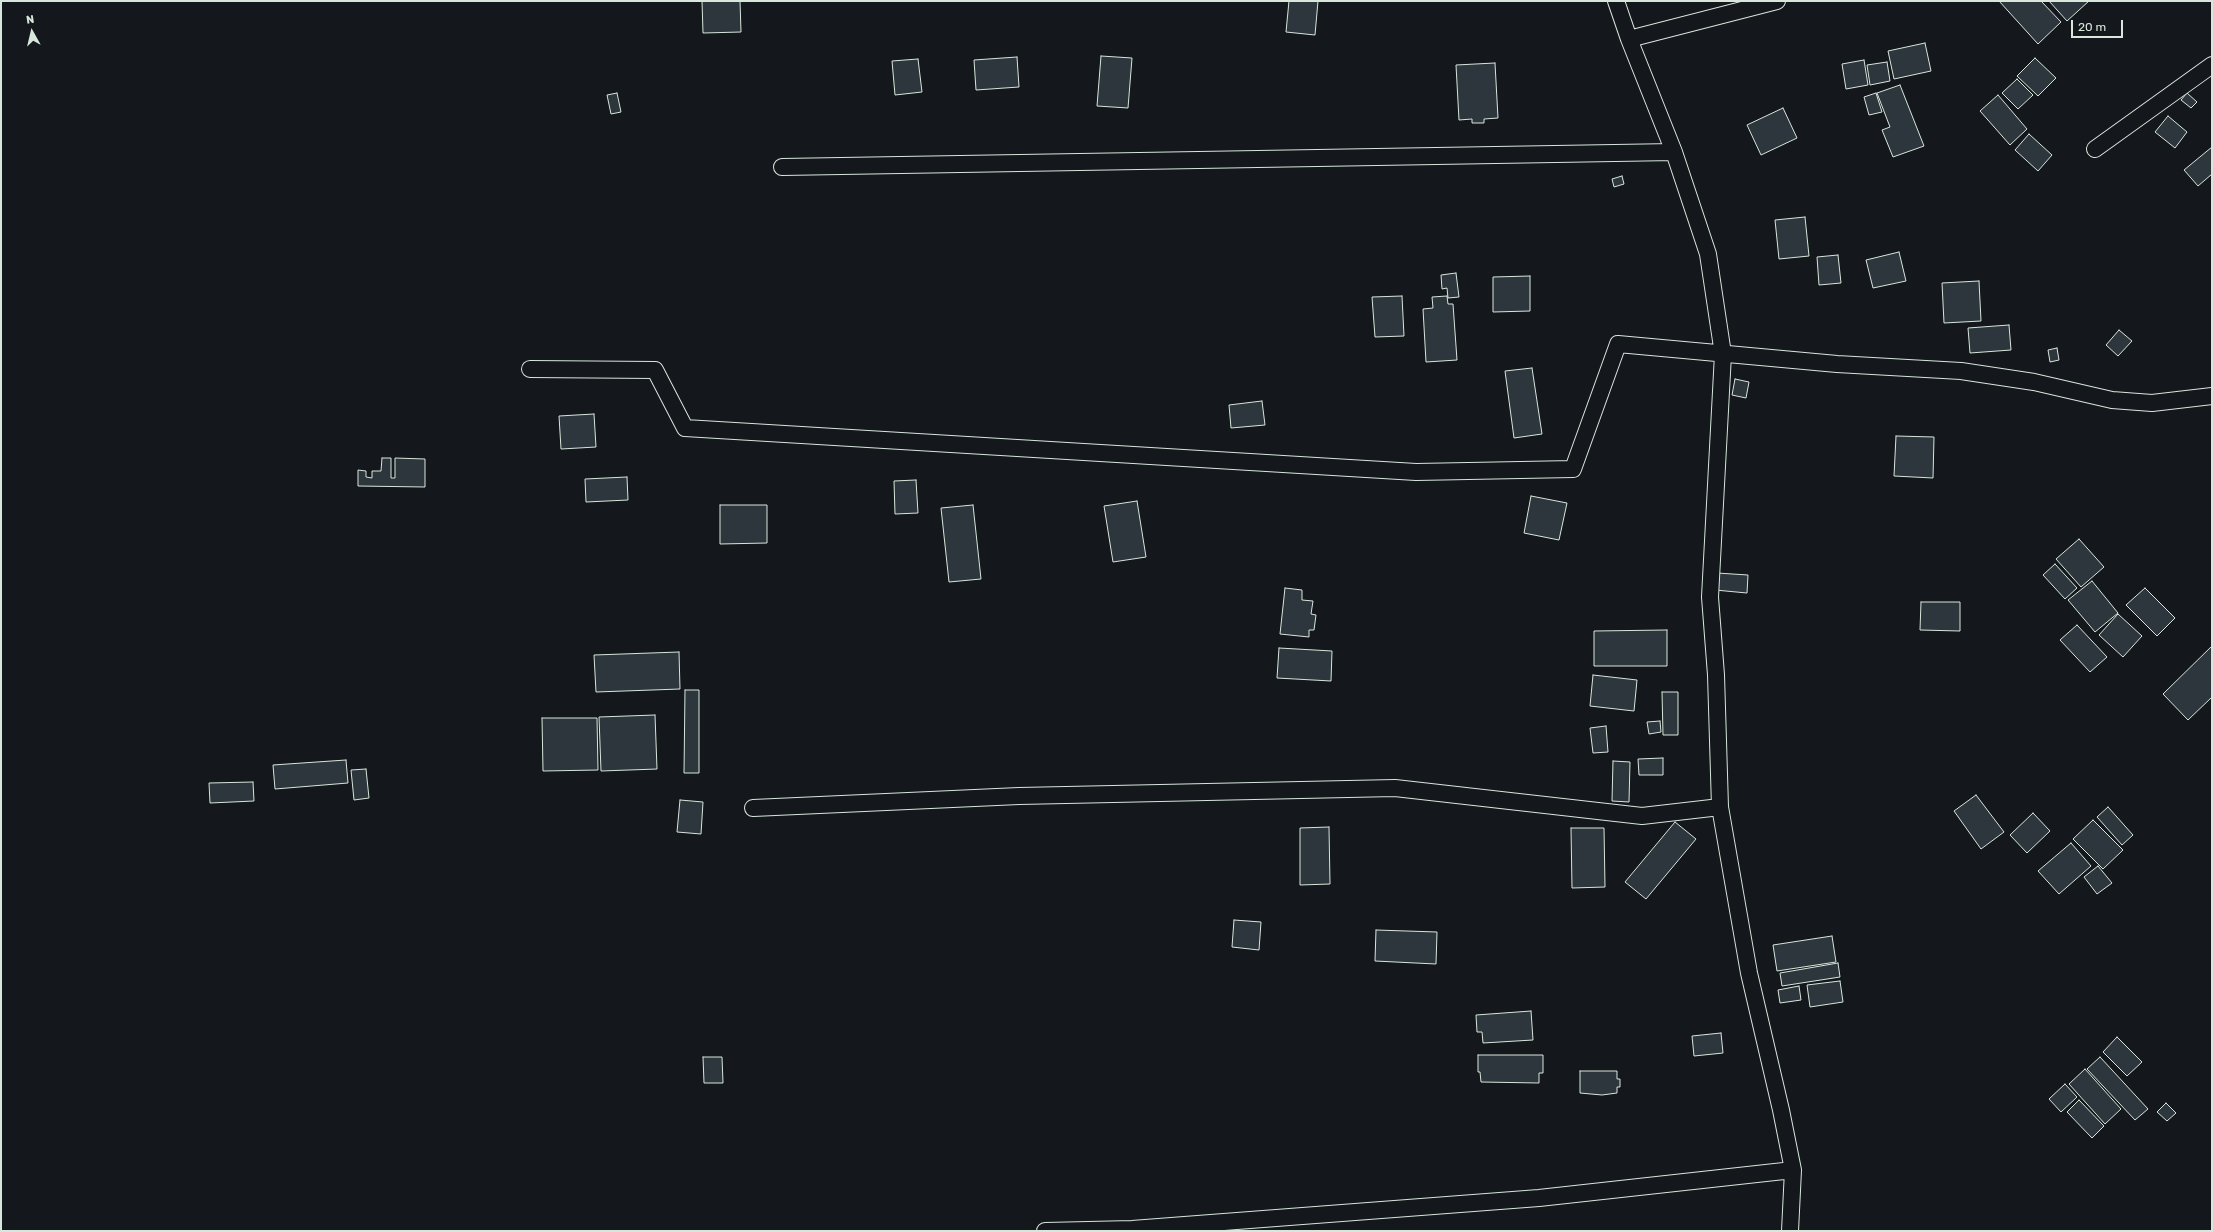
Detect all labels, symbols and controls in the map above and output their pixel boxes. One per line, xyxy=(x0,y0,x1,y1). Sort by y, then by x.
north arrow xyxy=(12,12,52,52)
scale bar xyxy=(2073,12,2125,38)
text: N xyxy=(25,13,35,27)
text: 20 m xyxy=(2078,20,2106,34)

